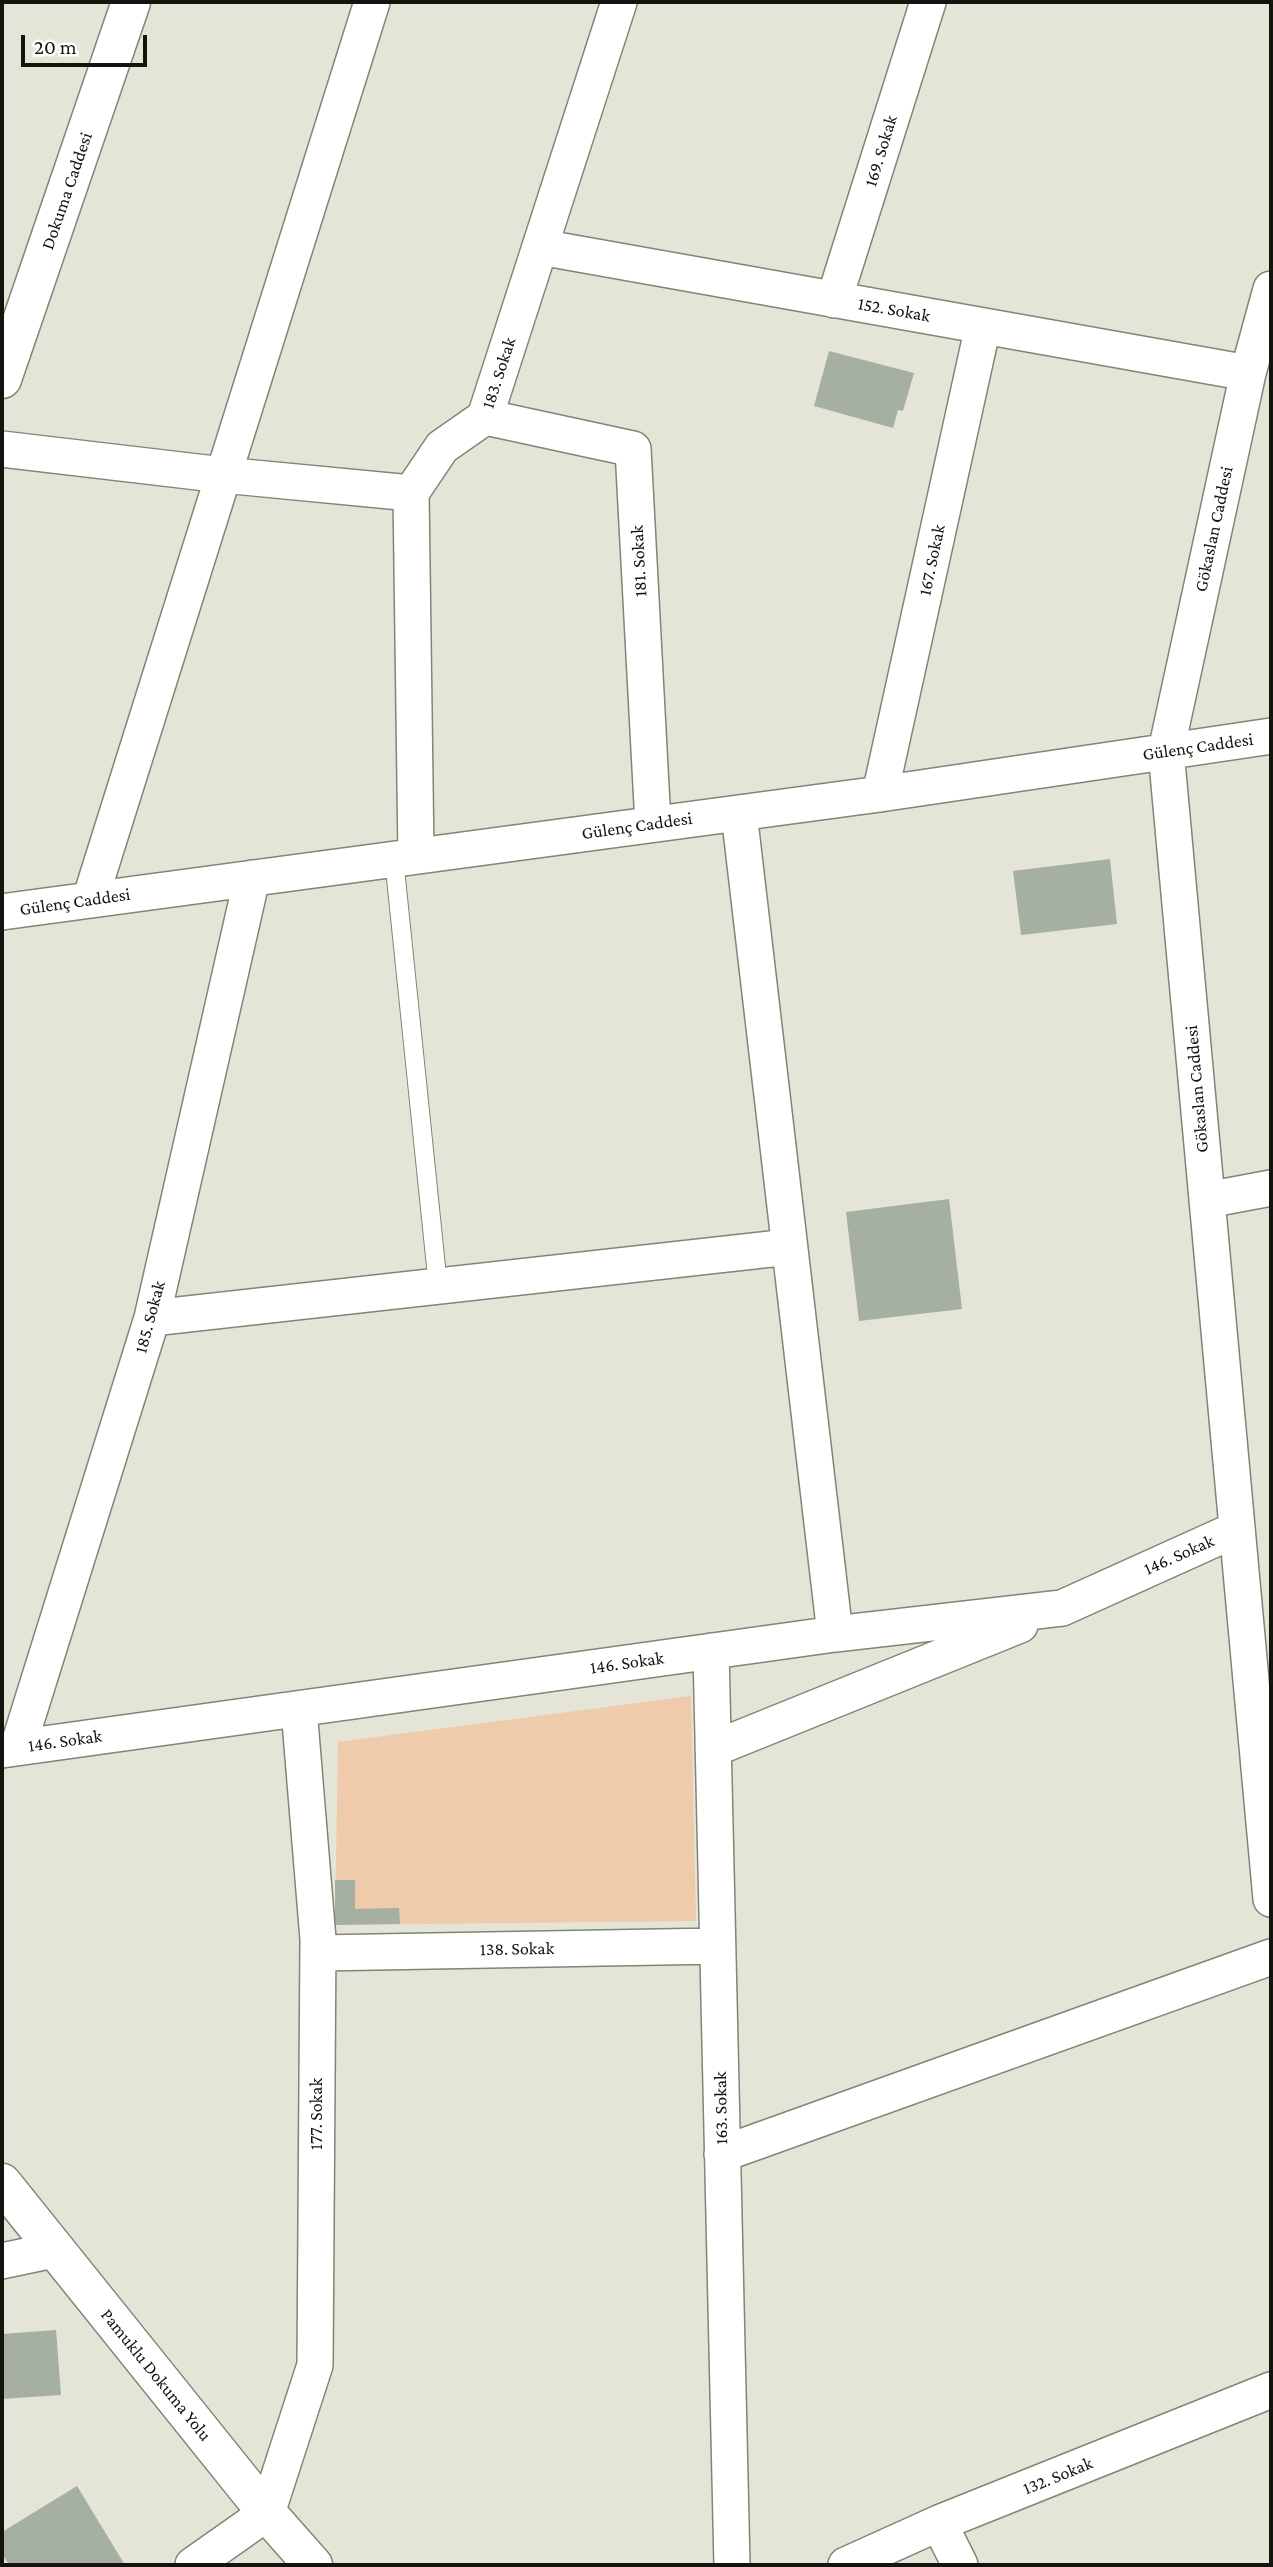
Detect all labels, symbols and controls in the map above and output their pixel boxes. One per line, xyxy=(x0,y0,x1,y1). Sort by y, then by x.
scale bar xyxy=(24,21,150,65)
text: 20 m xyxy=(34,35,77,59)
street label: 169. Sokak xyxy=(860,113,902,189)
street label: Dokuma Caddesi xyxy=(37,130,97,252)
street label: 152. Sokak xyxy=(856,293,932,327)
street label: 183. Sokak xyxy=(477,335,521,411)
street label: Gökaslan Caddesi xyxy=(1190,464,1238,594)
street label: 167. Sokak xyxy=(914,522,950,598)
street label: 181. Sokak xyxy=(626,525,652,597)
street label: Gülenç Caddesi xyxy=(1141,729,1255,765)
street label: Gülenç Caddesi xyxy=(580,808,694,844)
street label: Gülenç Caddesi xyxy=(18,884,132,920)
street label: Gökaslan Caddesi xyxy=(1181,1024,1213,1154)
street label: 185. Sokak xyxy=(130,1278,170,1356)
street label: 146. Sokak xyxy=(1141,1530,1217,1580)
street label: 146. Sokak xyxy=(589,1647,665,1679)
street label: 146. Sokak xyxy=(27,1725,103,1757)
street label: 138. Sokak xyxy=(480,1938,554,1960)
street label: 163. Sokak xyxy=(710,2071,732,2145)
street label: 177. Sokak xyxy=(305,2078,327,2150)
street label: Pamuklu Dokuma Yolu xyxy=(96,2304,216,2446)
street label: 132. Sokak xyxy=(1020,2452,1096,2500)

